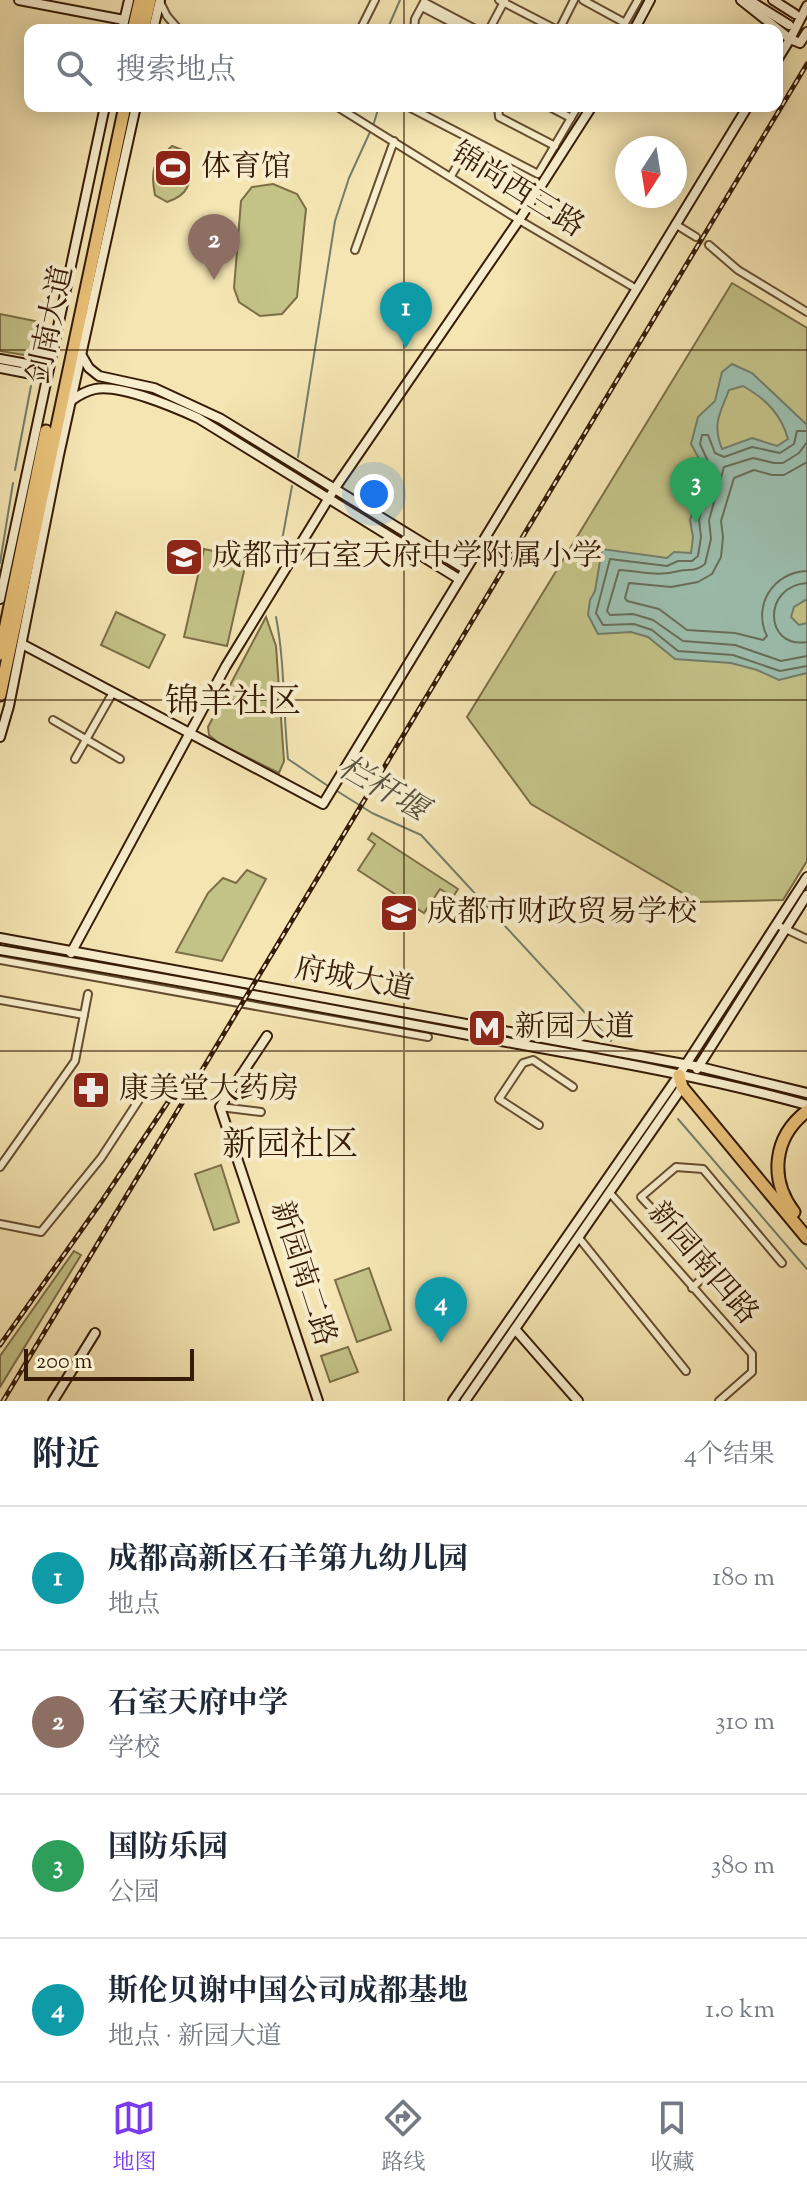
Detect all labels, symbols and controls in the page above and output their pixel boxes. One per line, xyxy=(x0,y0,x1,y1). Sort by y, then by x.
search box xyxy=(24,24,783,112)
icon: search xyxy=(52,46,96,90)
text: 搜索地点 xyxy=(116,50,236,93)
street label: 锦尚西三路 xyxy=(442,133,592,249)
north arrow xyxy=(615,136,687,208)
sports icon: 体育馆 xyxy=(152,147,194,189)
place label: 体育馆 xyxy=(201,147,291,190)
pin: 2 xyxy=(188,214,240,280)
street label: 剑南大道 xyxy=(18,262,86,388)
pin: 1 xyxy=(380,282,432,348)
pin: 3 xyxy=(670,457,722,523)
your location xyxy=(354,474,394,514)
school or university icon: 成都市石室天府中学附属小学 xyxy=(163,536,205,578)
place label: 成都市石室天府中学附属小学 xyxy=(212,536,602,579)
district label: 锦羊社区 xyxy=(165,679,301,728)
water label: 栏杆堰 xyxy=(329,746,439,836)
school or university icon: 成都市财政贸易学校 xyxy=(378,892,420,934)
place label: 成都市财政贸易学校 xyxy=(427,892,697,935)
street label: 府城大道 xyxy=(291,947,417,1013)
metro station icon: 新园大道 xyxy=(466,1007,508,1049)
place label: 新园大道 xyxy=(515,1007,635,1050)
pharmacy icon: 康美堂大药房 xyxy=(70,1069,112,1111)
place label: 康美堂大药房 xyxy=(119,1069,299,1112)
district label: 新园社区 xyxy=(222,1122,358,1171)
street label: 新园南四路 xyxy=(637,1193,767,1335)
street label: 新园南二路 xyxy=(258,1196,346,1352)
pin: 4 xyxy=(415,1277,467,1343)
scale bar xyxy=(24,1345,194,1381)
text: 200 m xyxy=(36,1347,92,1379)
text: 附近 xyxy=(32,1432,100,1481)
text: 4个结果 xyxy=(684,1437,775,1474)
text: 成都高新区石羊第九幼儿园 xyxy=(108,1539,468,1582)
text: 1 xyxy=(54,1560,62,1597)
text: 180 m xyxy=(712,1560,775,1597)
text: 地点 xyxy=(108,1587,160,1624)
text: 石室天府中学 xyxy=(108,1683,288,1726)
text: 2 xyxy=(52,1704,64,1741)
text: 310 m xyxy=(715,1704,775,1741)
text: 学校 xyxy=(108,1731,160,1768)
text: 国防乐园 xyxy=(108,1827,228,1870)
text: 3 xyxy=(53,1848,63,1885)
text: 380 m xyxy=(711,1848,775,1885)
text: 公园 xyxy=(108,1875,160,1912)
text: 斯伦贝谢中国公司成都基地 xyxy=(108,1971,468,2014)
text: 4 xyxy=(51,1992,65,2029)
text: 1.0 km xyxy=(705,1992,775,2029)
text: 地点 · 新园大道 xyxy=(108,2019,282,2056)
tab: 地图 xyxy=(112,2096,157,2180)
tab: 路线 xyxy=(381,2096,426,2180)
tab: 收藏 xyxy=(650,2096,695,2180)

